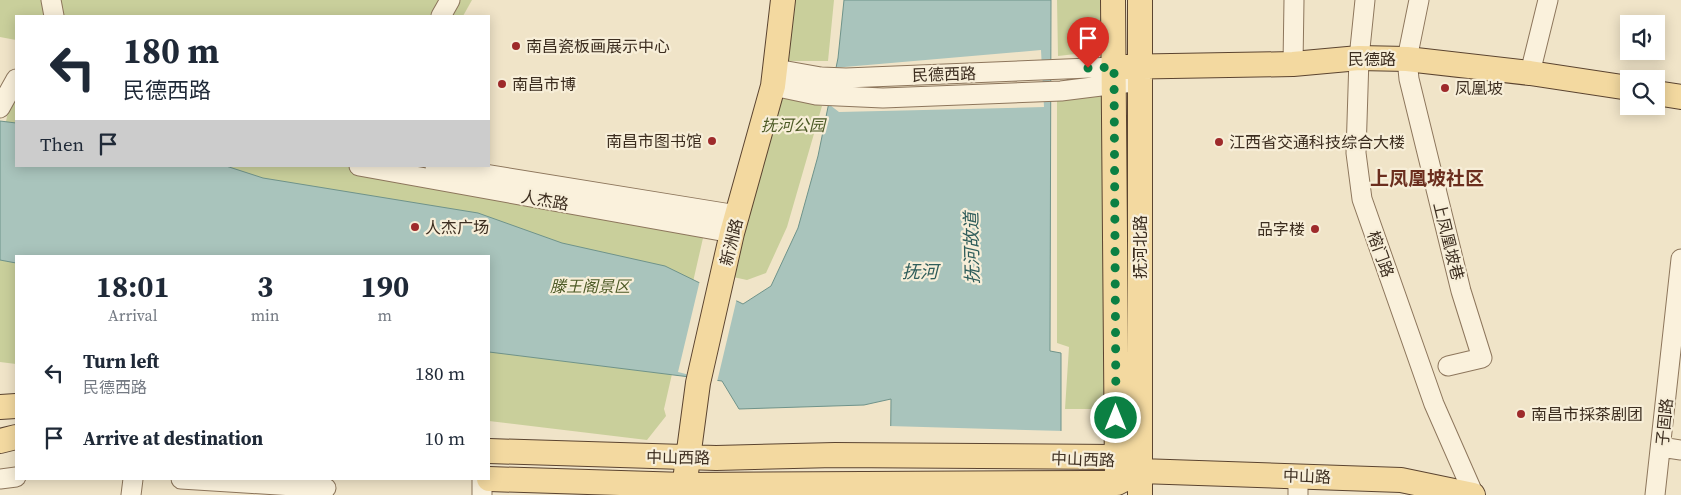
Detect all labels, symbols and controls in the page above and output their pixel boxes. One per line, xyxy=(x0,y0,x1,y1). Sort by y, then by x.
map controls xyxy=(1620,15,1665,115)
button: sound xyxy=(1620,15,1665,60)
pin xyxy=(1067,17,1109,68)
icon: arrive xyxy=(1074,24,1102,52)
text: 180 m xyxy=(123,27,219,75)
icon: left xyxy=(40,35,105,100)
place label: 南昌瓷板画展示中心 xyxy=(526,35,670,57)
marker: 南昌瓷板画展示中心 xyxy=(510,40,522,52)
street label: 民德路 xyxy=(1348,48,1396,70)
street label: 民德西路 xyxy=(912,62,976,86)
button: search xyxy=(1620,70,1665,115)
place label: 南昌市博 xyxy=(512,73,576,95)
text: 民德西路 xyxy=(123,75,211,105)
place label: 凤凰坡 xyxy=(1455,77,1503,99)
marker: 南昌市博 xyxy=(496,78,508,90)
marker: 凤凰坡 xyxy=(1439,82,1451,94)
park label: 抚河公园 xyxy=(761,114,827,136)
icon: arrive xyxy=(94,130,122,158)
place label: 南昌市图书馆 xyxy=(606,130,702,152)
text: Then xyxy=(40,131,84,157)
place label: 江西省交通科技综合大楼 xyxy=(1229,131,1405,153)
marker: 南昌市图书馆 xyxy=(706,135,718,147)
marker: 江西省交通科技综合大楼 xyxy=(1213,136,1225,148)
district label: 上凤凰坡社区 xyxy=(1370,165,1484,191)
street label: 人杰路 xyxy=(519,185,571,215)
street label: 上凤凰坡巷 xyxy=(1429,200,1469,282)
water label: 抚河故道 xyxy=(958,209,985,284)
street label: 抚河北路 xyxy=(1129,215,1151,279)
place label: 人杰广场 xyxy=(425,216,489,238)
street label: 新洲路 xyxy=(715,216,747,268)
place label: 品字楼 xyxy=(1257,218,1305,240)
marker: 人杰广场 xyxy=(409,221,421,233)
marker: 品字楼 xyxy=(1309,223,1321,235)
street label: 榕门路 xyxy=(1362,228,1400,280)
water label: 抚河 xyxy=(902,259,941,284)
text: 18:01 xyxy=(96,266,170,307)
text: 3 xyxy=(257,266,273,307)
text: 190 xyxy=(360,266,409,307)
park label: 滕王阁景区 xyxy=(550,275,632,297)
text: Arrival xyxy=(108,304,158,326)
text: min xyxy=(251,304,280,326)
text: m xyxy=(378,304,392,326)
text: Turn left xyxy=(83,348,159,374)
icon: left xyxy=(40,359,68,387)
text: 180 m xyxy=(415,360,465,386)
text: 民德西路 xyxy=(83,376,147,398)
position arrow xyxy=(1089,391,1141,443)
street label: 子固路 xyxy=(1651,397,1677,447)
place label: 南昌市採茶剧团 xyxy=(1531,403,1643,425)
marker: 南昌市採茶剧团 xyxy=(1515,408,1527,420)
icon: arrive xyxy=(40,424,68,452)
text: Arrive at destination xyxy=(83,425,263,451)
text: 10 m xyxy=(424,425,465,451)
street label: 中山西路 xyxy=(646,445,710,469)
street label: 中山西路 xyxy=(1051,447,1115,471)
street label: 中山路 xyxy=(1283,464,1331,488)

